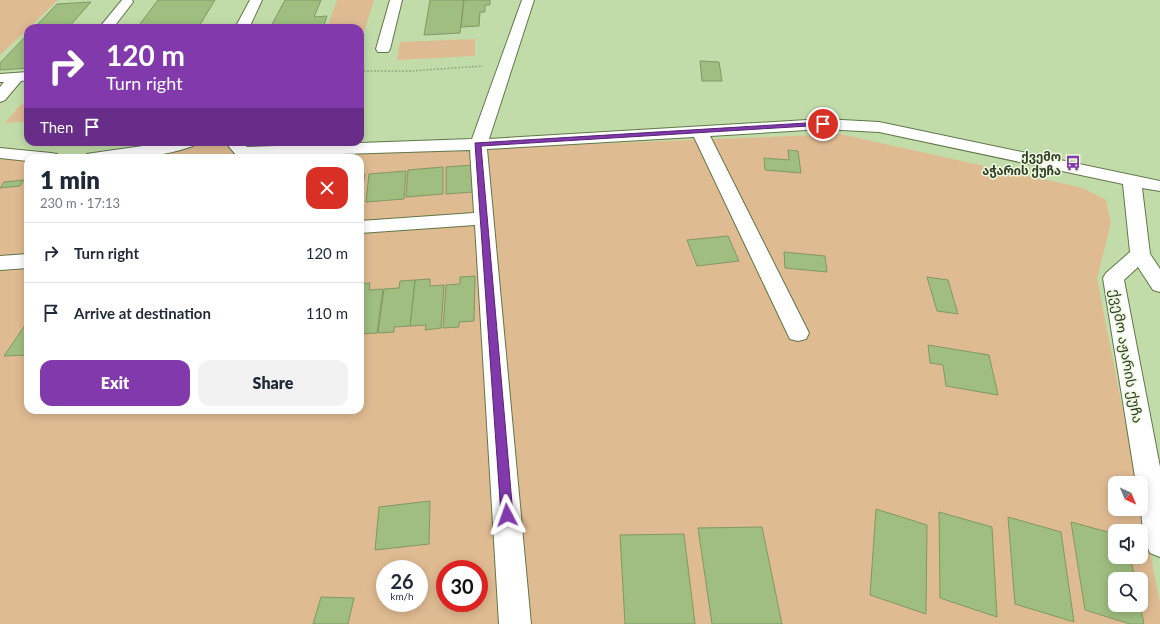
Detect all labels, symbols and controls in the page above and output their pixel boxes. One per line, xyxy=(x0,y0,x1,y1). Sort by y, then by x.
text: 120 m xyxy=(106,38,185,72)
icon: right xyxy=(40,40,92,92)
text: Turn right xyxy=(106,72,183,94)
pin xyxy=(806,107,840,141)
icon: arrive xyxy=(812,113,834,135)
icon: arrive xyxy=(81,116,103,138)
text: Then xyxy=(40,118,73,136)
place label: ქვემო აჭარის ქუჩა xyxy=(982,149,1061,178)
bus stop icon: ქვემო აჭარის ქუჩა xyxy=(1064,154,1082,172)
text: 1 min xyxy=(40,165,100,194)
button: close xyxy=(306,167,348,209)
text: 230 m · 17:13 xyxy=(40,195,120,211)
icon: right xyxy=(40,242,62,264)
text: Turn right xyxy=(74,244,139,262)
text: 120 m xyxy=(306,244,348,262)
street label: ქვემო აჟარის ქუჩა xyxy=(1106,288,1147,425)
icon: arrive xyxy=(40,302,62,324)
text: Arrive at destination xyxy=(74,304,211,322)
text: 110 m xyxy=(306,304,348,322)
button: Exit xyxy=(40,360,190,406)
button: Share xyxy=(198,360,348,406)
north arrow xyxy=(1108,476,1148,516)
map controls xyxy=(1108,476,1148,612)
position arrow xyxy=(486,494,528,536)
button: sound xyxy=(1108,524,1148,564)
speed limit sign: 30 xyxy=(436,560,488,612)
text: 26 xyxy=(390,569,414,593)
button: search xyxy=(1108,572,1148,612)
text: km/h xyxy=(390,590,414,602)

